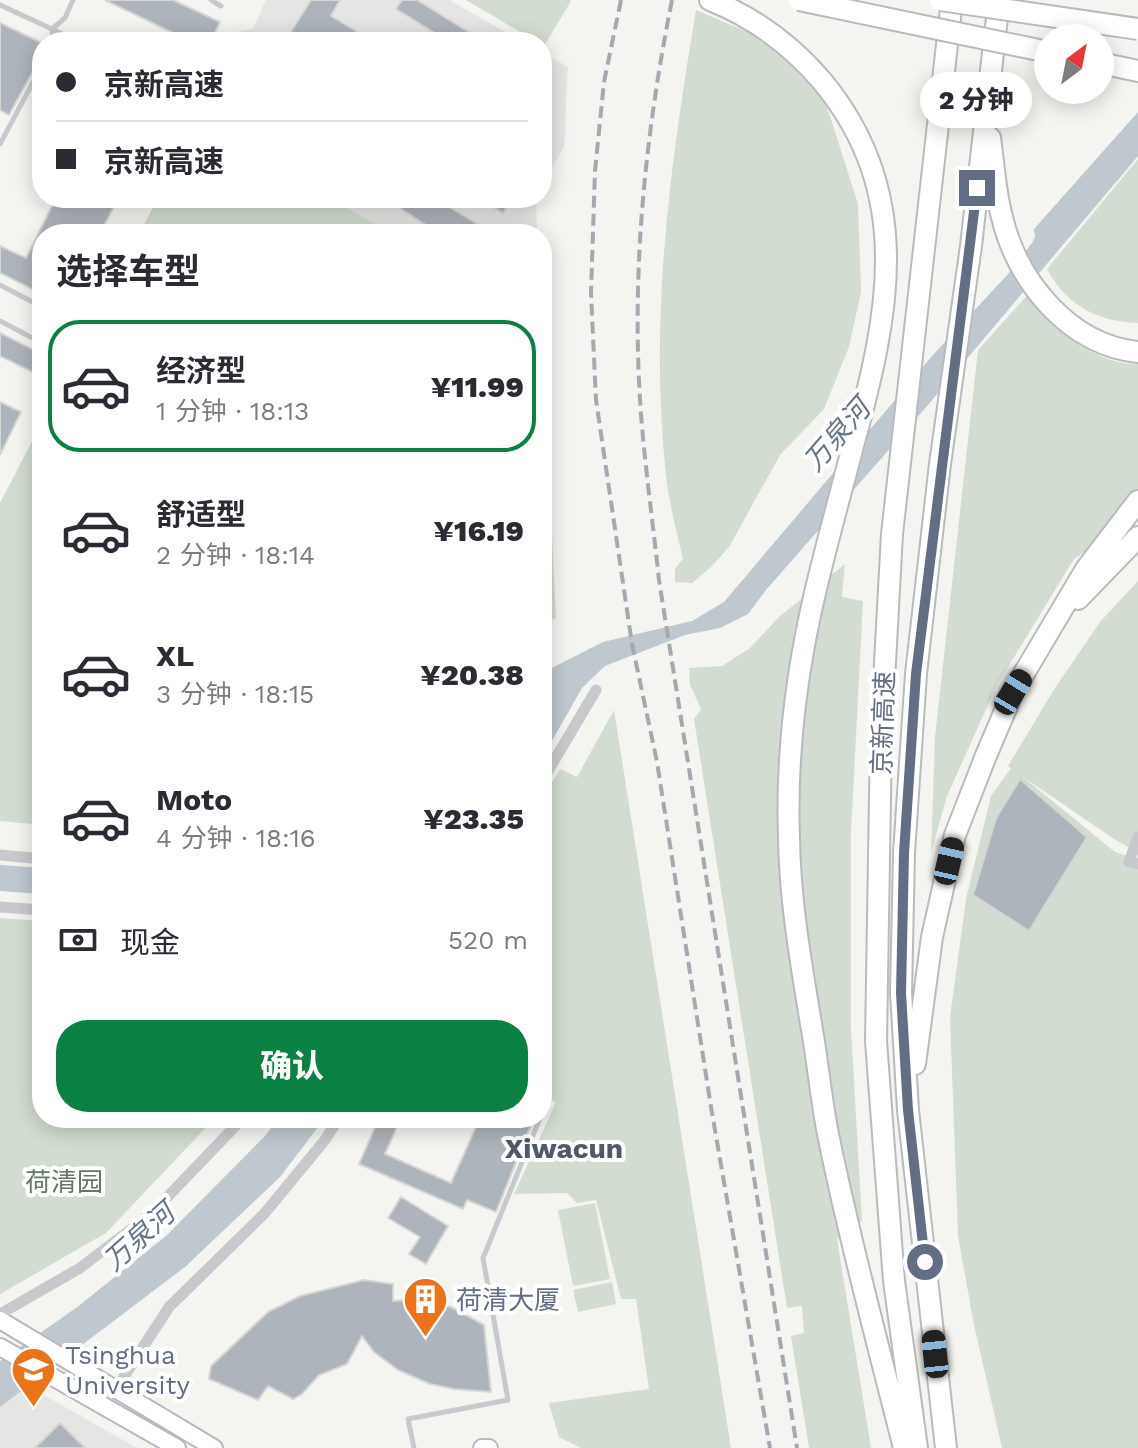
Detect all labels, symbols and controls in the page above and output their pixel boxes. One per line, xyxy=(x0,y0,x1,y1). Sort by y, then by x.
north arrow xyxy=(1034,24,1114,104)
map controls xyxy=(1034,24,1114,104)
text: 京新高速 xyxy=(104,67,224,102)
callout: 2 分钟 xyxy=(921,72,1033,128)
text: 2 分钟 xyxy=(939,85,1013,115)
text: 京新高速 xyxy=(104,144,224,179)
route end xyxy=(959,170,995,206)
text: 选择车型 xyxy=(56,251,200,293)
icon: car xyxy=(60,350,132,422)
text: 经济型 xyxy=(156,353,246,388)
text: ¥11.99 xyxy=(431,369,524,404)
water label: 万泉河 xyxy=(797,389,880,478)
text: 1 分钟 · 18:13 xyxy=(156,396,309,426)
icon: car xyxy=(60,494,132,566)
text: 舒适型 xyxy=(156,497,246,532)
text: ¥16.19 xyxy=(434,513,524,548)
text: 2 分钟 · 18:14 xyxy=(156,540,315,570)
icon: car xyxy=(60,638,132,710)
text: XL xyxy=(156,638,194,673)
text: ¥20.38 xyxy=(420,657,524,692)
car xyxy=(990,665,1036,719)
street label: 京新高速 xyxy=(866,671,900,775)
text: 3 分钟 · 18:15 xyxy=(156,679,314,709)
icon: car xyxy=(60,782,132,854)
text: Moto xyxy=(156,782,232,817)
text: ¥23.35 xyxy=(423,801,524,836)
text: 4 分钟 · 18:16 xyxy=(156,823,316,853)
car xyxy=(932,835,966,887)
icon: cash xyxy=(56,918,100,962)
text: 现金 xyxy=(120,925,180,960)
text: 520 m xyxy=(448,925,528,955)
button: 确认 xyxy=(56,1020,528,1112)
district label: Xiwacun xyxy=(505,1132,623,1165)
park label: 荷清园 xyxy=(25,1167,103,1197)
water label: 万泉河 xyxy=(97,1193,185,1277)
route start xyxy=(907,1244,943,1280)
building icon: 荷清大厦 xyxy=(401,1276,449,1339)
place label: 荷清大厦 xyxy=(456,1285,560,1315)
car xyxy=(921,1329,949,1379)
place label: Tsinghua University xyxy=(65,1340,190,1400)
school or university icon: Tsinghua University xyxy=(10,1346,58,1409)

